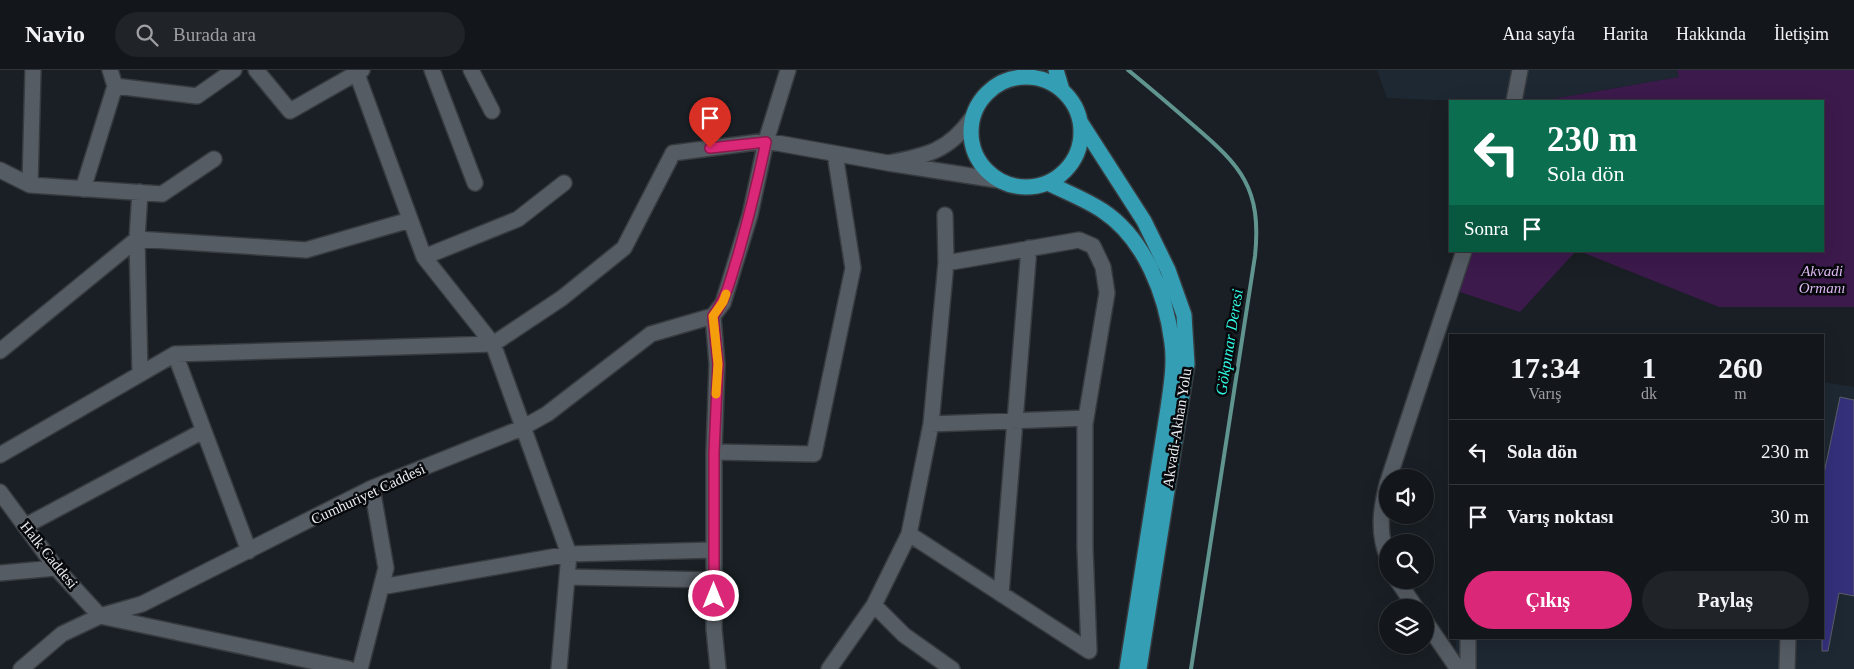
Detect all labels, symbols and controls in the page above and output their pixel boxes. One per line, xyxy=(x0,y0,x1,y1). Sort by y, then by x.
search box xyxy=(115,12,465,57)
text: Navio xyxy=(25,21,85,47)
icon: search xyxy=(133,21,161,49)
text: Burada ara xyxy=(173,24,256,45)
text: Ana sayfa xyxy=(1503,24,1575,44)
text: Harita xyxy=(1603,24,1648,44)
text: Hakkında xyxy=(1676,24,1746,44)
text: İletişim xyxy=(1774,24,1829,44)
pin xyxy=(689,97,731,148)
icon: arrive xyxy=(696,104,724,132)
icon: left xyxy=(1464,120,1529,185)
text: 230 m xyxy=(1547,120,1637,159)
text: Sola dön xyxy=(1547,161,1625,186)
icon: arrive xyxy=(1518,215,1546,243)
text: Sonra xyxy=(1464,218,1508,239)
park label: Akvadi Ormanı xyxy=(1799,263,1845,296)
water label: Gökpınar Deresi xyxy=(1212,288,1247,397)
text: 17:34 xyxy=(1510,351,1580,384)
text: 1 xyxy=(1642,351,1657,384)
text: 260 xyxy=(1718,351,1763,384)
street label: Akvadi-Akhan Yolu xyxy=(1160,367,1194,489)
text: Varış xyxy=(1529,385,1561,402)
text: dk xyxy=(1641,385,1657,402)
text: m xyxy=(1734,385,1747,402)
icon: left xyxy=(1464,438,1492,466)
text: Sola dön xyxy=(1507,441,1577,462)
text: 230 m xyxy=(1761,441,1809,462)
street label: Cumhuriyet Caddesi xyxy=(309,461,427,527)
map controls xyxy=(1379,469,1434,654)
button: sound xyxy=(1379,469,1434,524)
icon: arrive xyxy=(1464,503,1492,531)
text: Varış noktası xyxy=(1507,506,1613,527)
text: 30 m xyxy=(1770,506,1809,527)
street label: Halk Caddesi xyxy=(17,518,81,592)
button: search xyxy=(1379,534,1434,589)
position arrow xyxy=(687,569,739,621)
button: Çıkış xyxy=(1464,571,1632,629)
button: Paylaş xyxy=(1642,571,1809,629)
button: layers xyxy=(1379,599,1434,654)

